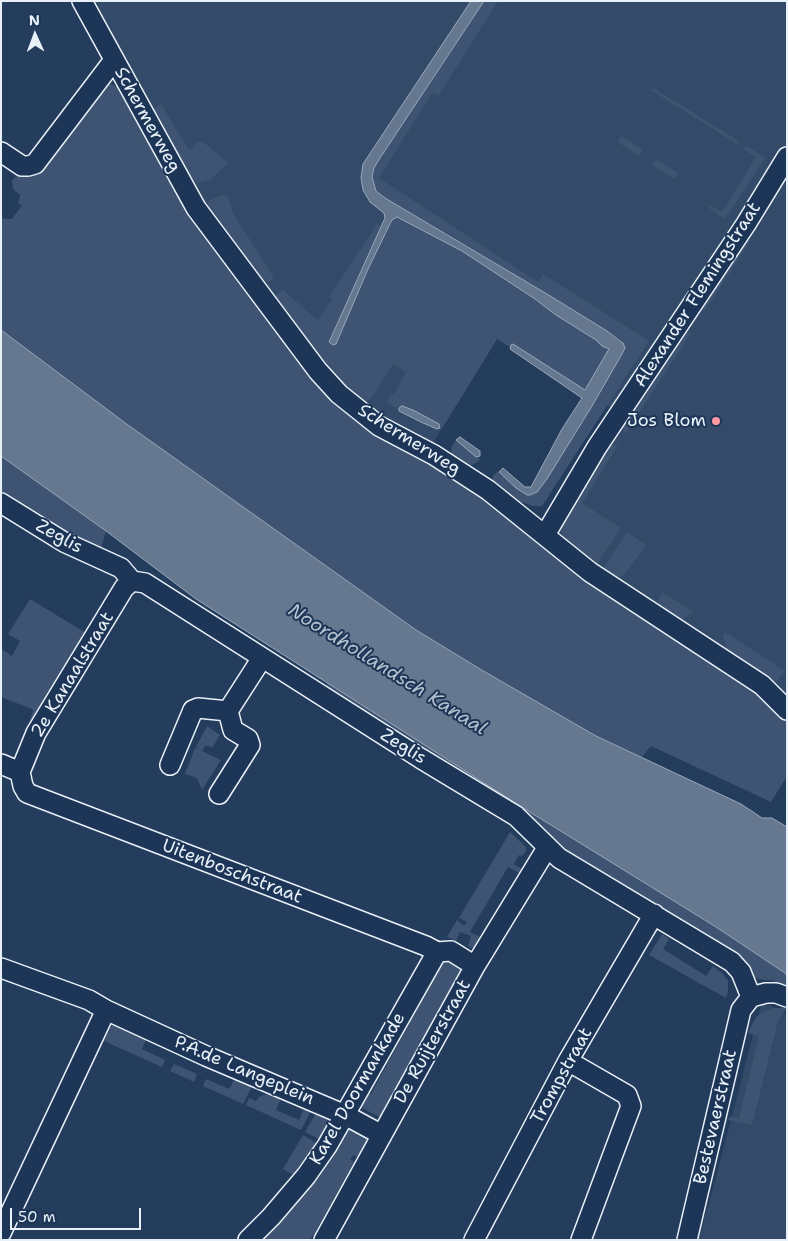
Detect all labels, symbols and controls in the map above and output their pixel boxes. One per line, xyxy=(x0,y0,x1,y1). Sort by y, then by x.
north arrow xyxy=(10,10,60,60)
text: N xyxy=(29,11,40,29)
street label: Schermerweg xyxy=(109,63,185,177)
street label: Alexander Flemingstraat xyxy=(630,198,766,392)
street label: Schermerweg xyxy=(354,400,464,480)
place label: Jos Blom xyxy=(627,410,706,432)
marker: Jos Blom xyxy=(710,415,722,427)
street label: Zeglis xyxy=(32,515,86,559)
water label: Noordhollandsch Kanaal xyxy=(284,599,490,741)
street label: 2e Kanaalstraat xyxy=(27,608,119,742)
street label: Zeglis xyxy=(376,725,430,769)
street label: Uitenboschstraat xyxy=(159,835,305,909)
street label: De Ruijterstraat xyxy=(390,976,476,1108)
street label: Karel Doormankade xyxy=(306,1009,410,1169)
street label: Trompstraat xyxy=(527,1024,597,1128)
street label: P.A.de Langeplein xyxy=(171,1032,317,1110)
street label: Bestevaerstraat xyxy=(690,1047,742,1187)
scale bar xyxy=(12,1198,144,1230)
text: 50 m xyxy=(18,1207,56,1227)

